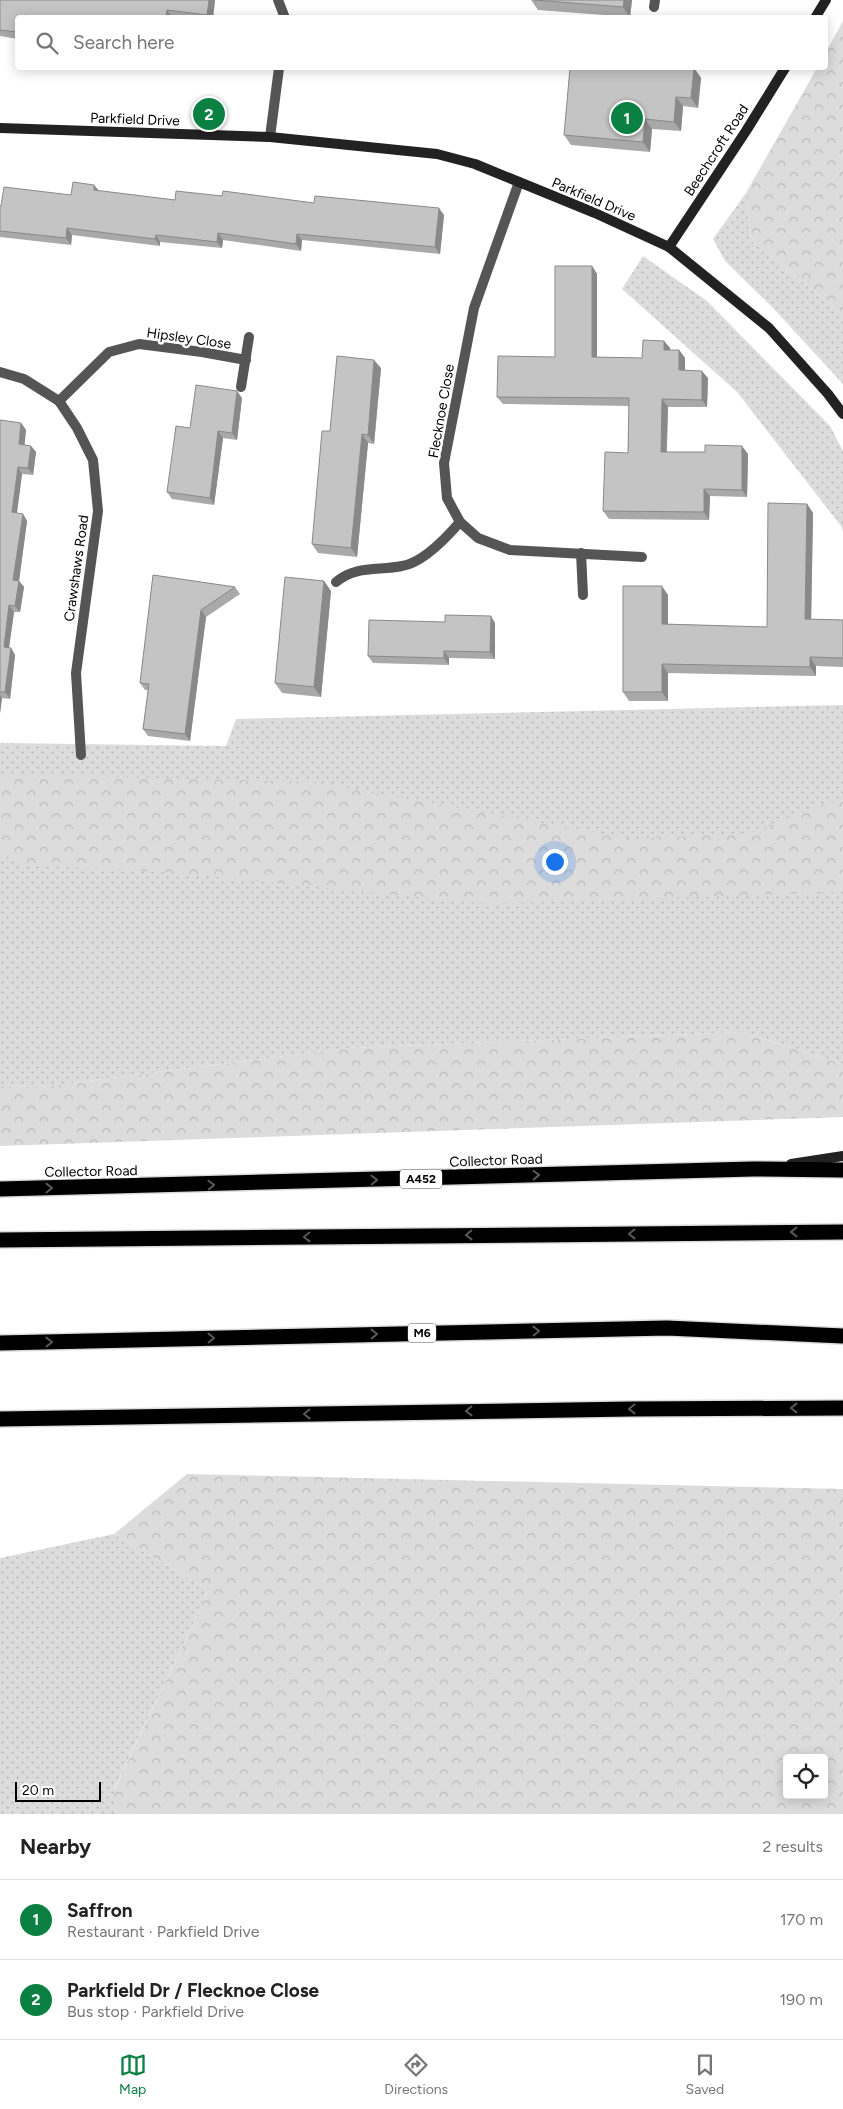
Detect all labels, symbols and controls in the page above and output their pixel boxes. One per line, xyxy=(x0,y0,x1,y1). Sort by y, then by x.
search box xyxy=(15,15,828,70)
icon: search xyxy=(33,29,61,57)
text: Search here xyxy=(73,31,175,54)
pin: 2 xyxy=(193,95,225,133)
pin: 1 xyxy=(611,99,643,137)
street label: Beechcroft Road xyxy=(680,101,752,199)
street label: Parkfield Drive xyxy=(90,109,181,130)
street label: Parkfield Drive xyxy=(549,174,639,225)
street label: Hipsley Close xyxy=(145,324,233,353)
street label: Flecknoe Close xyxy=(425,362,458,459)
street label: Crawshaws Road xyxy=(61,514,92,622)
your location xyxy=(542,849,568,875)
street label: Collector Road xyxy=(449,1150,543,1171)
street label: Collector Road xyxy=(44,1162,138,1181)
road number: A452 xyxy=(400,1170,442,1188)
one-way arrow xyxy=(532,1170,540,1181)
one-way arrow xyxy=(370,1175,378,1185)
one-way arrow xyxy=(207,1179,215,1190)
one-way arrow xyxy=(45,1183,53,1194)
one-way arrow xyxy=(790,1227,798,1237)
one-way arrow xyxy=(628,1229,636,1239)
one-way arrow xyxy=(465,1230,473,1240)
one-way arrow xyxy=(303,1232,310,1242)
road number: M6 xyxy=(408,1324,436,1342)
one-way arrow xyxy=(532,1325,540,1336)
one-way arrow xyxy=(370,1329,378,1340)
one-way arrow xyxy=(208,1333,215,1343)
one-way arrow xyxy=(45,1337,53,1347)
one-way arrow xyxy=(790,1403,798,1413)
one-way arrow xyxy=(628,1404,636,1414)
one-way arrow xyxy=(465,1406,473,1417)
one-way arrow xyxy=(303,1409,310,1419)
map controls xyxy=(783,1754,828,1799)
button: locate xyxy=(783,1754,828,1799)
scale bar xyxy=(15,1779,101,1802)
text: 20 m xyxy=(22,1782,54,1799)
text: Nearby xyxy=(20,1834,91,1859)
text: 2 results xyxy=(763,1837,823,1856)
text: Saffron xyxy=(67,1899,133,1922)
text: 1 xyxy=(33,1910,39,1929)
text: 170 m xyxy=(780,1910,823,1929)
text: Restaurant · Parkfield Drive xyxy=(67,1922,259,1941)
text: Parkfield Dr / Flecknoe Close xyxy=(67,1979,319,2002)
text: 2 xyxy=(31,1990,41,2009)
text: 190 m xyxy=(780,1990,823,2009)
text: Bus stop · Parkfield Drive xyxy=(67,2002,244,2021)
tab: Map xyxy=(119,2051,147,2098)
tab: Directions xyxy=(384,2051,448,2098)
tab: Saved xyxy=(686,2051,724,2098)

